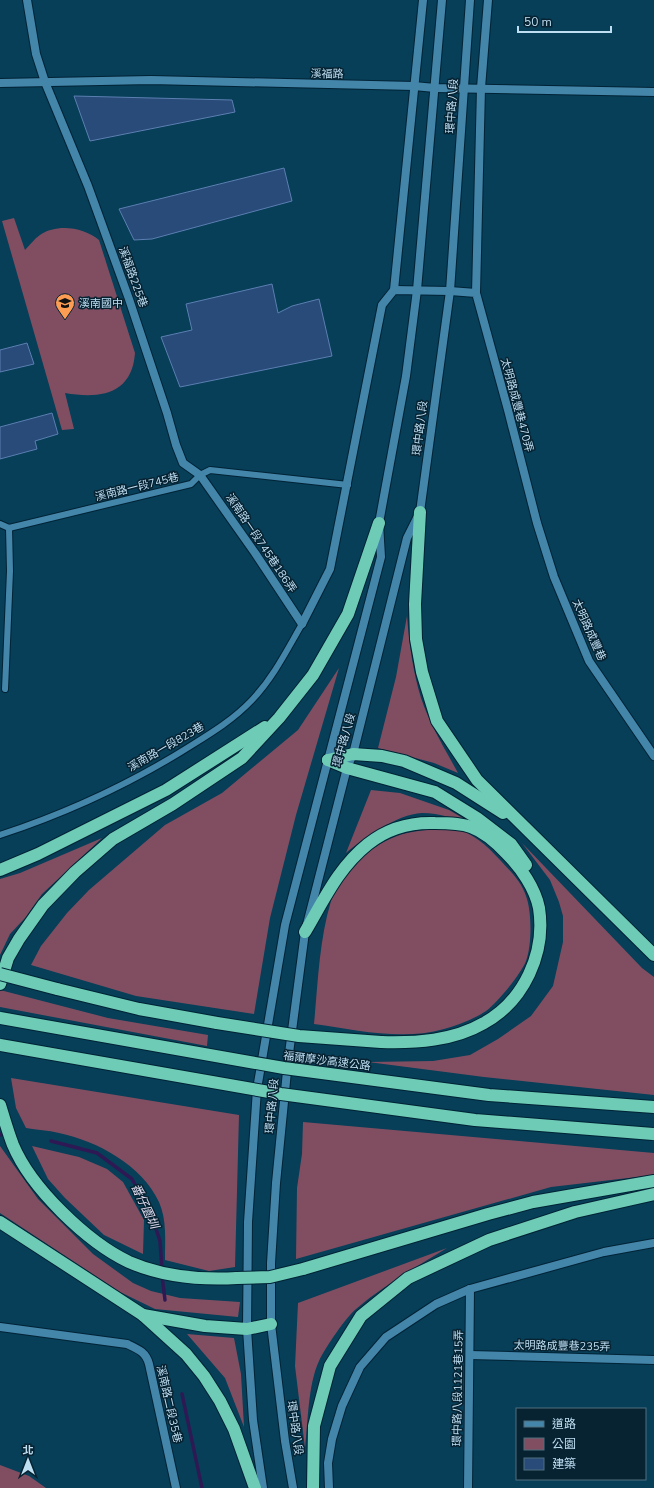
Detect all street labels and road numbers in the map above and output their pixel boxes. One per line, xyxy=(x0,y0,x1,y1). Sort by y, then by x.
street label: 溪福路 xyxy=(310,66,344,82)
street label: 環中路八段 xyxy=(443,78,461,134)
street label: 溪福路225巷 xyxy=(115,244,151,310)
street label: 太明路成豐巷470弄 xyxy=(497,356,537,454)
street label: 環中路八段 xyxy=(409,400,431,456)
street label: 溪南路一段745巷 xyxy=(94,469,180,505)
street label: 溪南路一段745巷186弄 xyxy=(222,490,300,596)
street label: 太明路成豐巷 xyxy=(569,597,609,663)
street label: 環中路八段 xyxy=(329,711,359,769)
street label: 溪南路一段823巷 xyxy=(125,719,207,775)
street label: 福爾摩沙高速公路 xyxy=(282,1048,372,1074)
street label: 環中路八段 xyxy=(262,1078,282,1134)
street label: 環中路八段1121巷15弄 xyxy=(449,1330,467,1446)
street label: 太明路成豐巷235弄 xyxy=(513,1338,611,1354)
street label: 溪南路二段35巷 xyxy=(153,1364,185,1444)
street label: 環中路八段 xyxy=(284,1400,306,1456)

